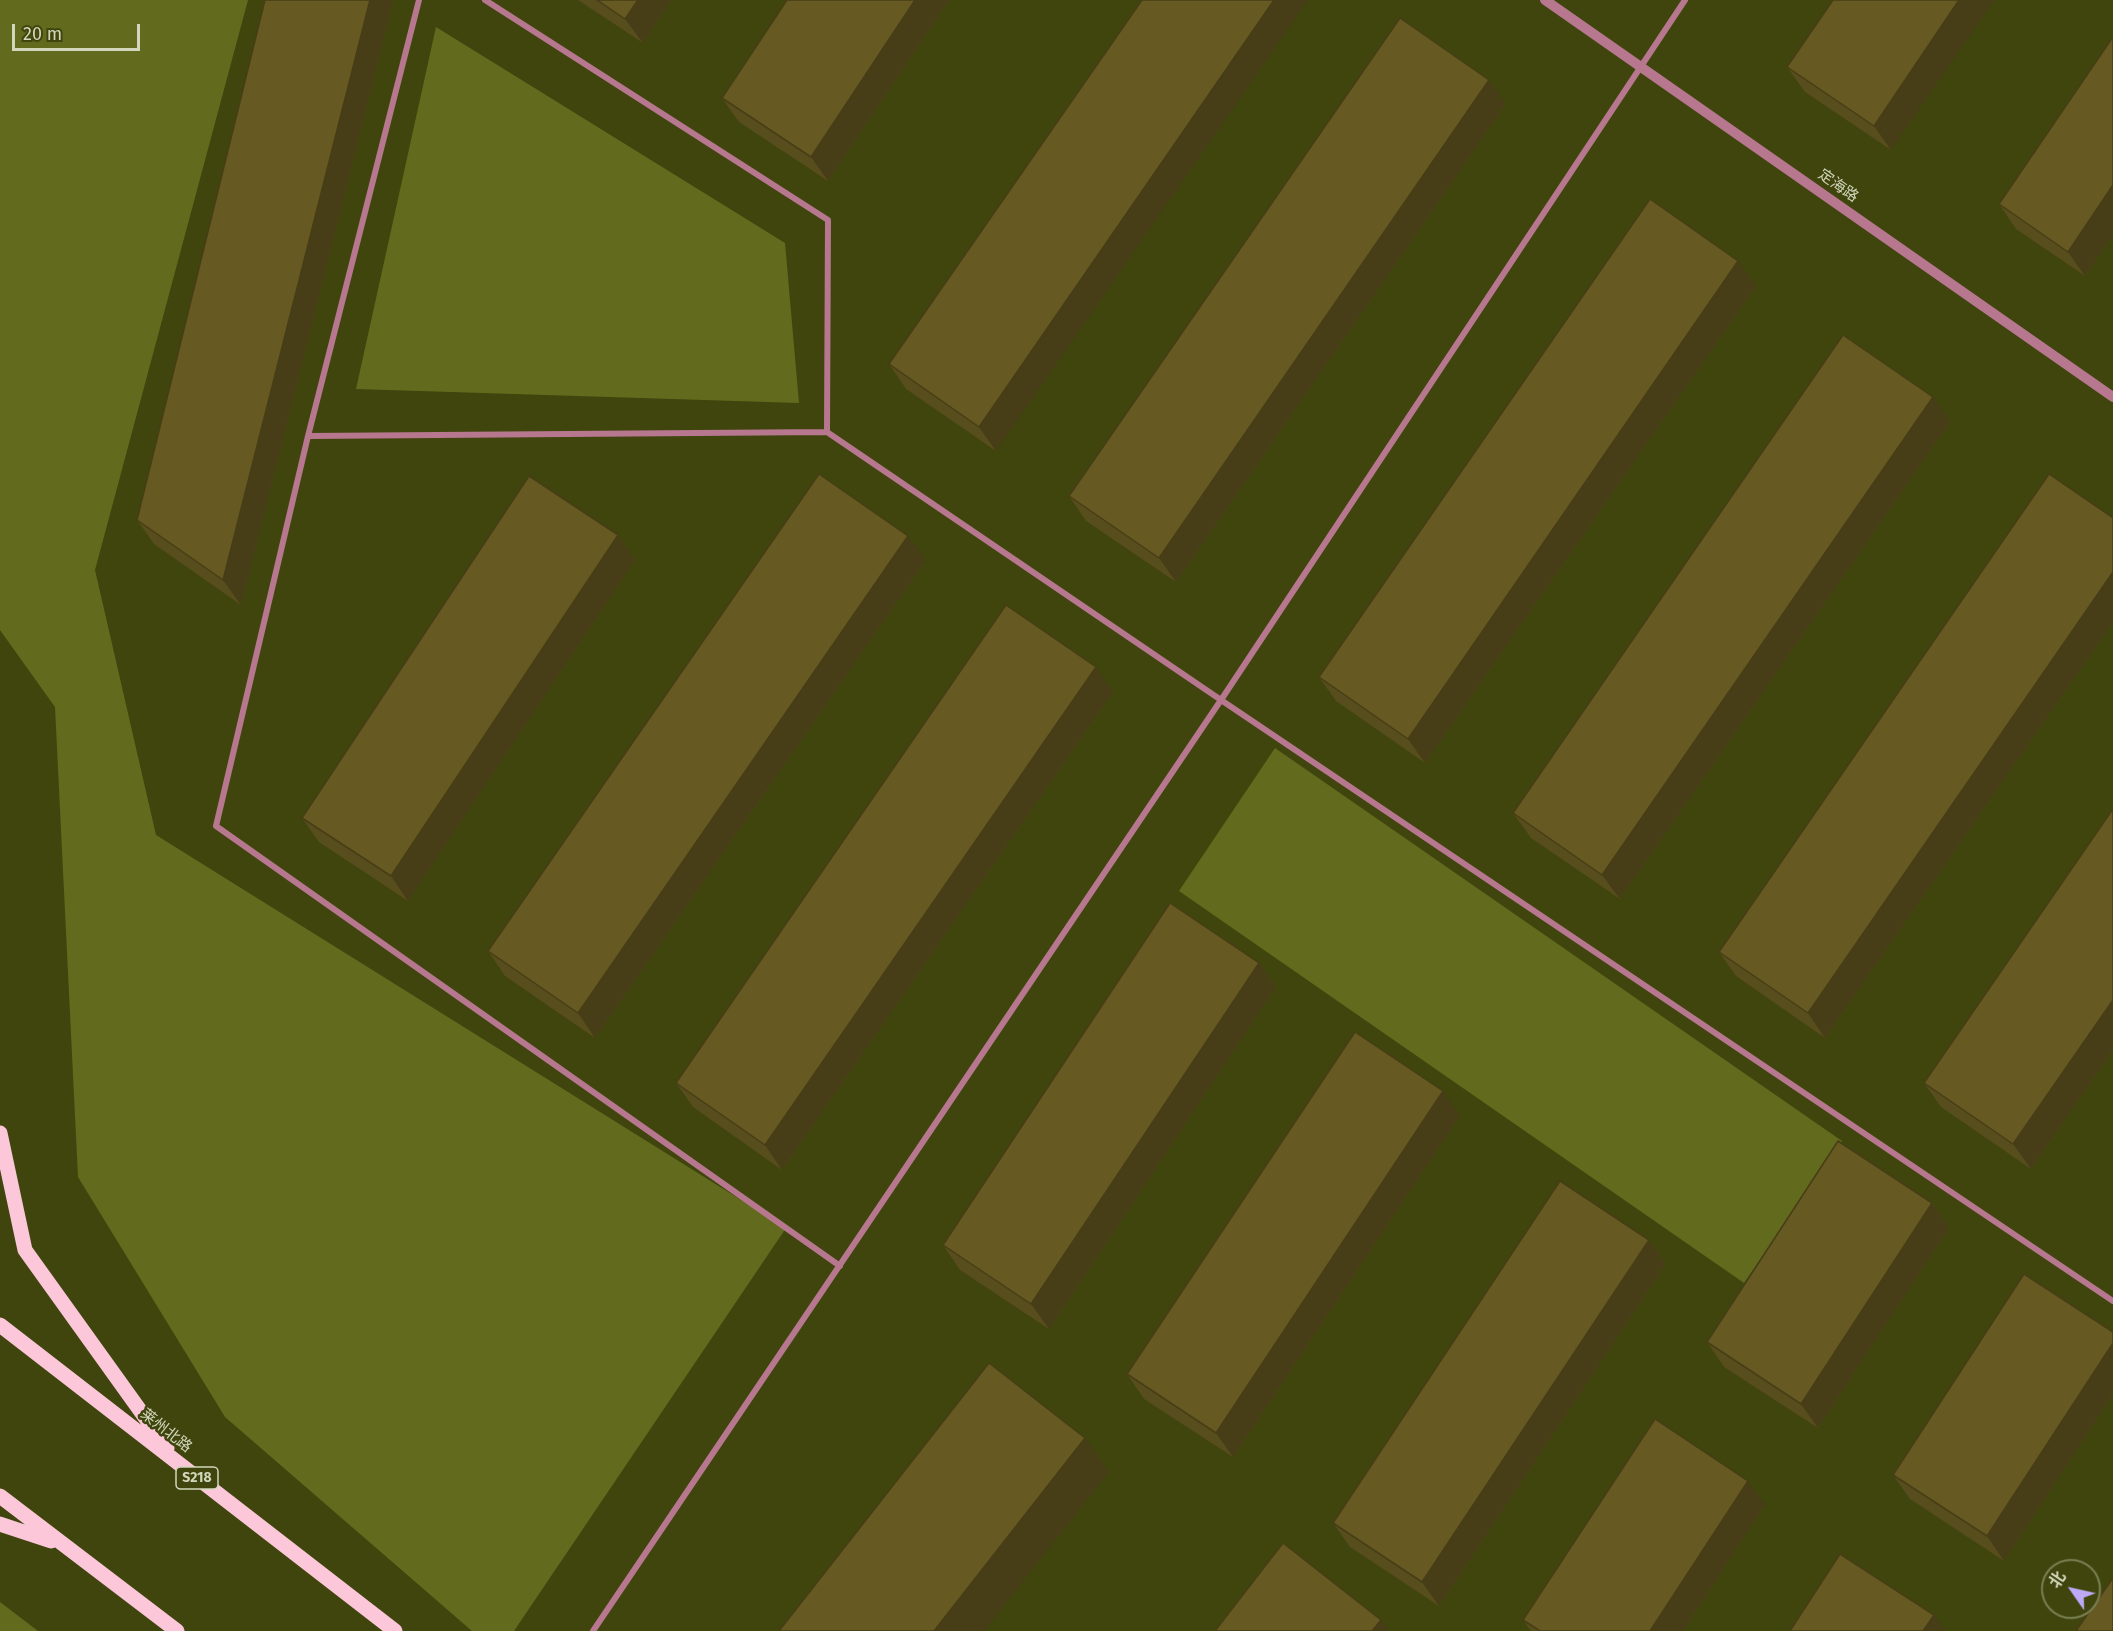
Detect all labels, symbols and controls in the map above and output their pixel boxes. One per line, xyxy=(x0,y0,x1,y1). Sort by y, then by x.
scale bar xyxy=(15,12,142,50)
text: 20 m xyxy=(23,23,62,45)
street label: 定海路 xyxy=(1814,166,1862,206)
street label: 莱州北路 xyxy=(137,1405,195,1457)
road number: S218 xyxy=(176,1467,218,1489)
north arrow xyxy=(2041,1559,2101,1619)
text: 北 xyxy=(2045,1568,2070,1592)

